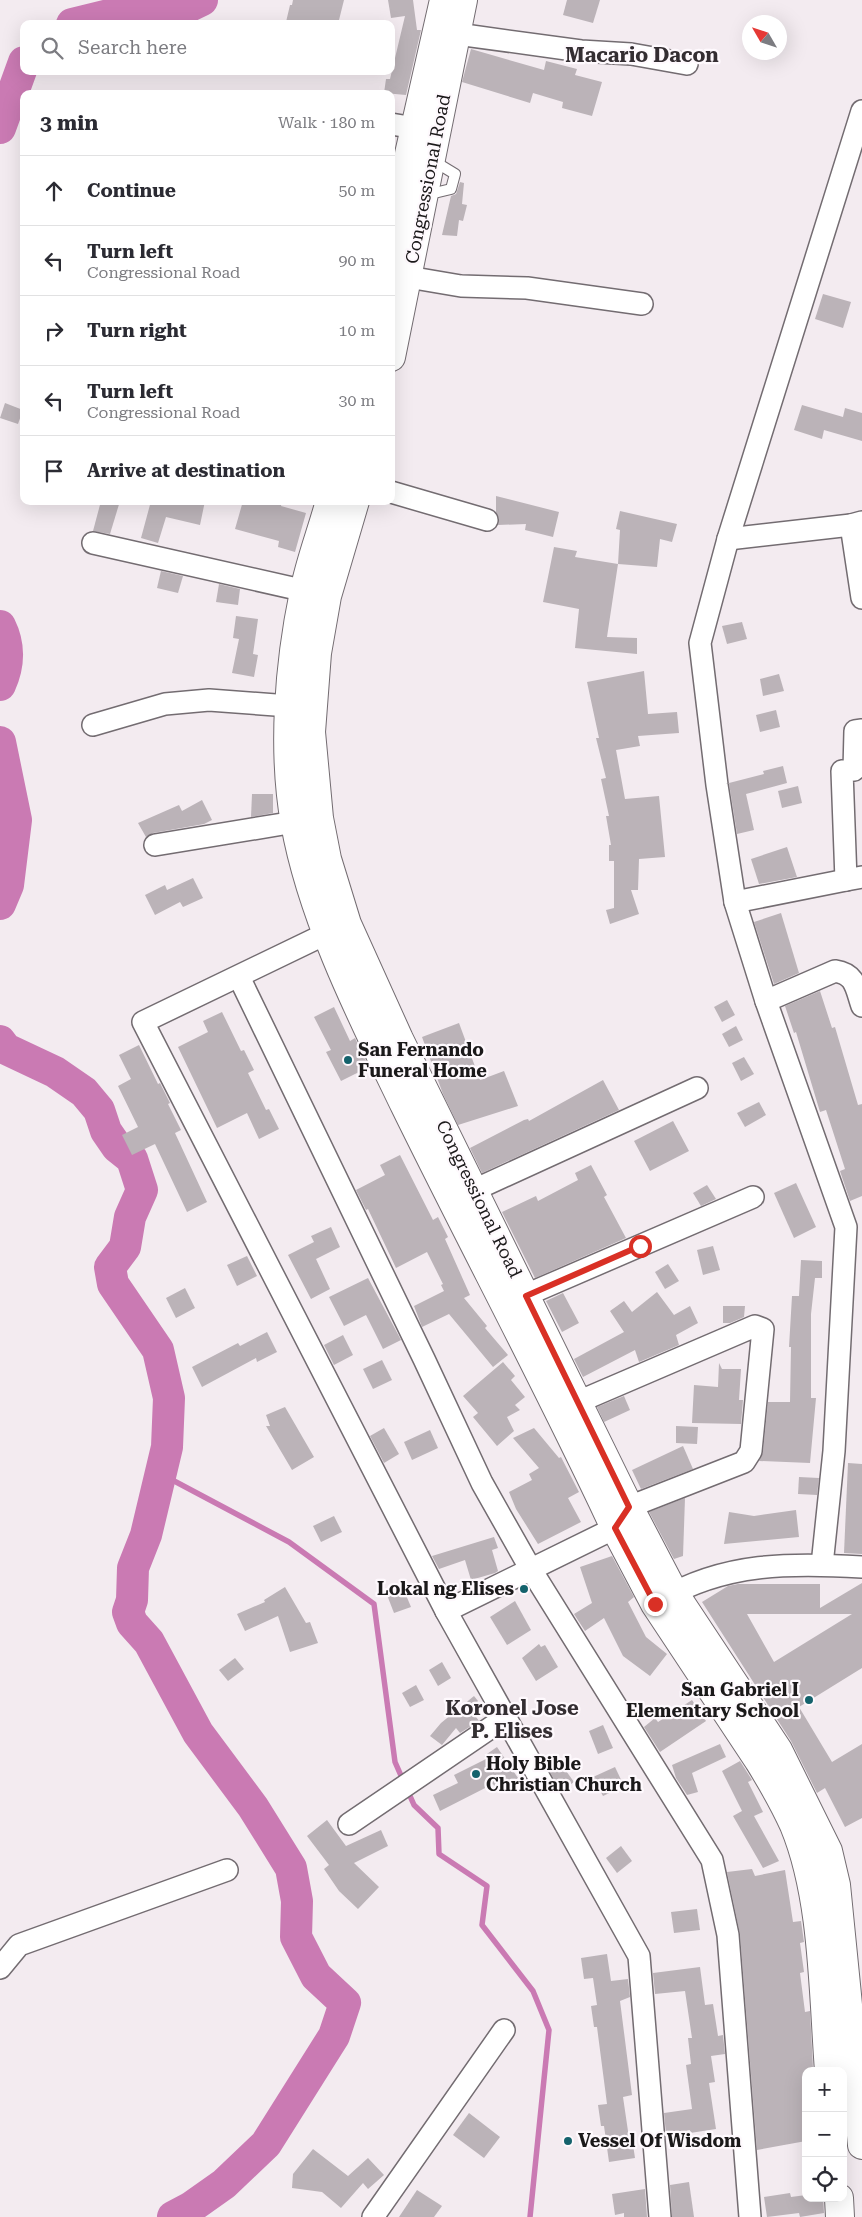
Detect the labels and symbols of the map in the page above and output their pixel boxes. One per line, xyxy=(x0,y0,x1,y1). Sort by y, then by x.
north arrow xyxy=(742,15,787,60)
district label: Macario Dacon xyxy=(565,43,719,67)
street label: Congressional Road xyxy=(401,92,454,266)
place label: San Fernando Funeral Home xyxy=(358,1039,487,1081)
marker: San Fernando Funeral Home xyxy=(342,1054,354,1066)
street label: Congressional Road xyxy=(432,1117,527,1281)
route start xyxy=(629,1235,652,1258)
place label: Lokal ng Elises xyxy=(377,1578,514,1599)
marker: Lokal ng Elises xyxy=(518,1583,530,1595)
route end xyxy=(644,1593,667,1616)
place label: San Gabriel I Elementary School xyxy=(626,1679,799,1721)
marker: San Gabriel I Elementary School xyxy=(803,1694,815,1706)
district label: Koronel Jose P. Elises xyxy=(445,1696,579,1743)
place label: Holy Bible Christian Church xyxy=(486,1753,642,1795)
marker: Holy Bible Christian Church xyxy=(470,1768,482,1780)
place label: Vessel Of Wisdom xyxy=(578,2130,742,2151)
marker: Vessel Of Wisdom xyxy=(562,2135,574,2147)

